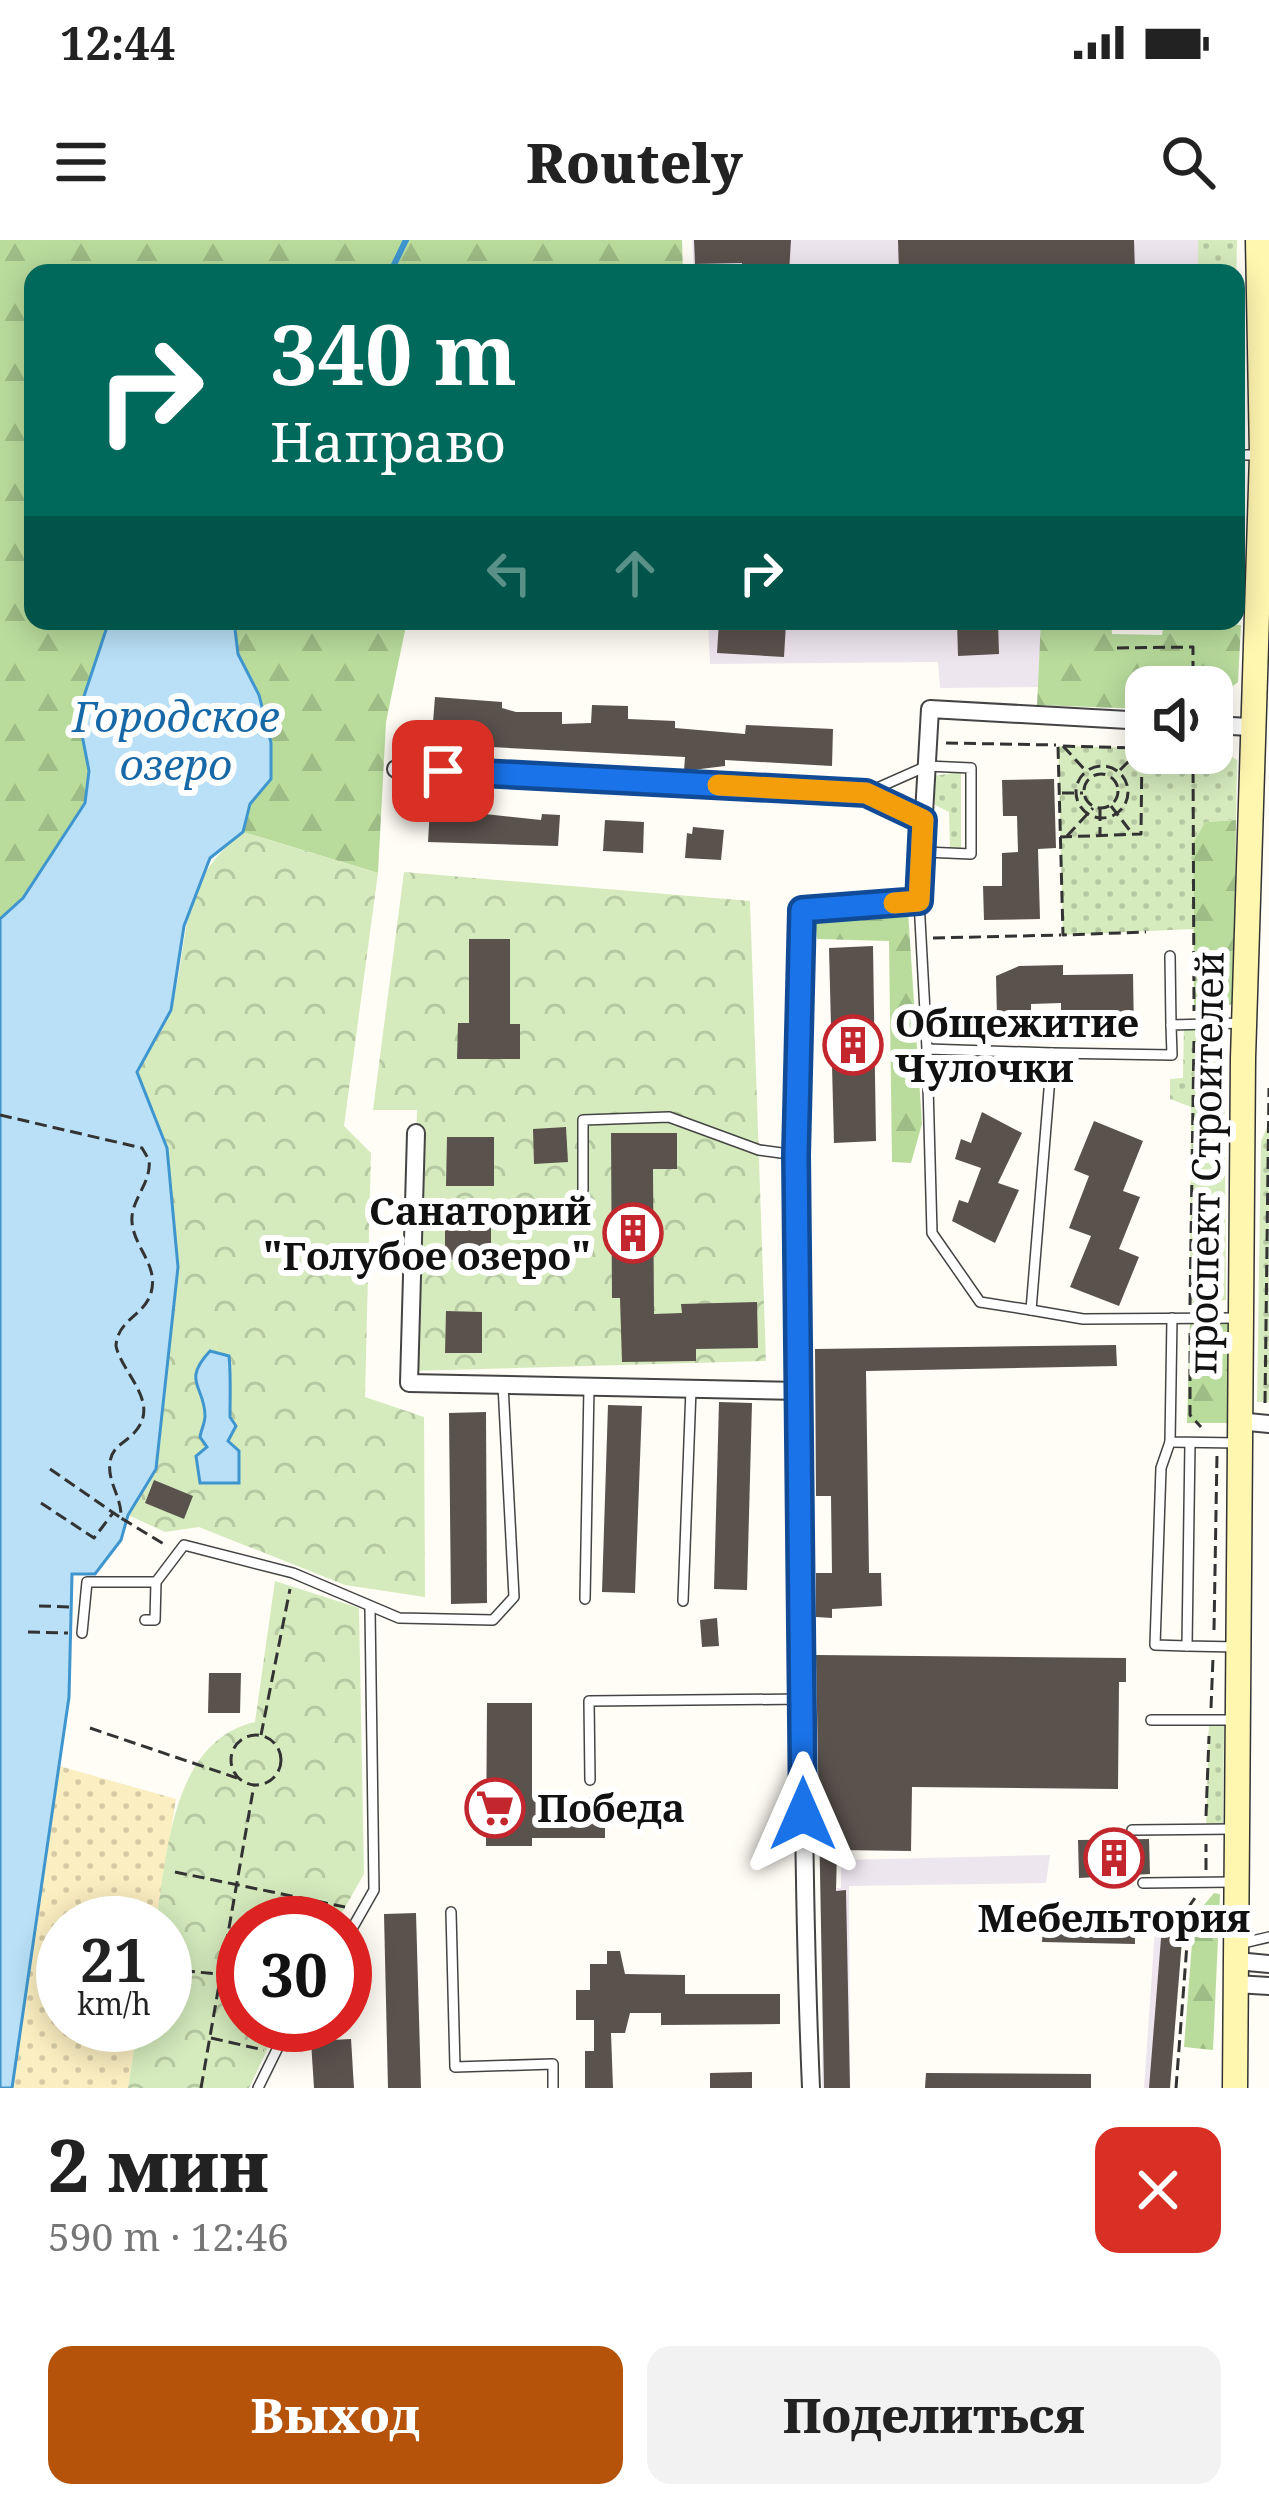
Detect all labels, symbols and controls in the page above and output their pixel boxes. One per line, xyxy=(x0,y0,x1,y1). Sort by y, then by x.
text: 12:44 xyxy=(60,12,175,73)
text: Routely xyxy=(526,125,743,199)
icon: menu xyxy=(48,129,114,195)
icon: search xyxy=(1155,129,1221,195)
text: 340 m xyxy=(270,295,517,410)
icon: right xyxy=(72,312,228,468)
text: Направо xyxy=(270,404,506,478)
icon: left xyxy=(476,540,542,606)
icon: ahead xyxy=(602,540,668,606)
icon: right xyxy=(728,540,794,606)
map controls xyxy=(1125,666,1233,774)
button: sound xyxy=(1125,666,1233,774)
water label: Городское озеро xyxy=(71,687,280,792)
pin xyxy=(392,720,494,822)
icon: arrive xyxy=(410,738,476,804)
street label: проспект Строителей xyxy=(1174,951,1235,1375)
place label: Общежитие Чулочки xyxy=(895,995,1139,1093)
building icon: Общежитие Чулочки xyxy=(822,1014,884,1076)
place label: Санаторий "Голубое озеро" xyxy=(263,1183,591,1281)
building icon: Санаторий "Голубое озеро" xyxy=(602,1202,664,1264)
position arrow xyxy=(740,1751,866,1877)
supermarket icon: Победа xyxy=(464,1777,526,1839)
place label: Победа xyxy=(537,1780,685,1833)
building icon: Мебельтория xyxy=(1083,1827,1145,1889)
place label: Мебельтория xyxy=(978,1890,1251,1943)
speed limit sign: 30 xyxy=(216,1896,372,2052)
text: 21 xyxy=(80,1918,148,2000)
text: km/h xyxy=(77,1983,151,2024)
text: 2 мин xyxy=(48,2115,269,2213)
button: close xyxy=(1095,2127,1221,2253)
text: 590 m · 12:46 xyxy=(48,2209,289,2262)
button: Выход xyxy=(48,2346,623,2484)
button: Поделиться xyxy=(647,2346,1221,2484)

